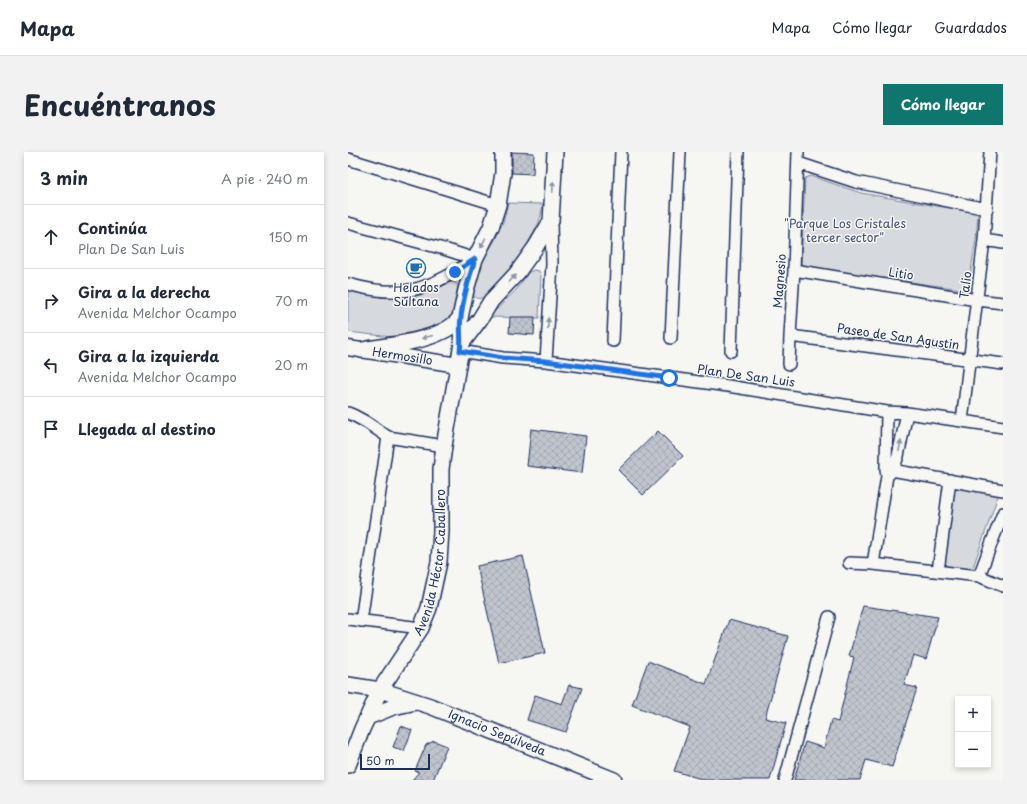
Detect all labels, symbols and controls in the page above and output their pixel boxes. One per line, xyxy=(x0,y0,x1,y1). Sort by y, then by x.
text: Mapa xyxy=(20,14,75,42)
text: Mapa xyxy=(772,17,810,38)
text: Cómo llegar xyxy=(832,17,912,38)
text: Guardados xyxy=(934,17,1007,38)
text: Encuéntranos xyxy=(24,83,216,126)
button: Cómo llegar xyxy=(883,84,1003,125)
text: 3 min xyxy=(40,165,88,191)
text: A pie · 240 m xyxy=(221,169,308,188)
one-way arrow xyxy=(549,181,556,193)
park label: "Parque Los Cristales tercer sector" xyxy=(784,214,907,246)
text: Continúa xyxy=(78,216,147,239)
icon: ahead xyxy=(40,226,62,248)
text: 150 m xyxy=(269,227,308,246)
one-way arrow xyxy=(480,237,486,249)
text: Plan De San Luis xyxy=(78,239,184,258)
street label: Magnesio xyxy=(768,253,790,309)
cafe icon: Helados Sultana xyxy=(405,257,427,279)
street label: Litio xyxy=(887,262,915,284)
route end xyxy=(446,263,464,281)
street label: Talio xyxy=(954,270,976,300)
one-way arrow xyxy=(507,274,516,284)
place label: Helados Sultana xyxy=(393,278,439,310)
text: Gira a la derecha xyxy=(78,280,210,303)
icon: right xyxy=(40,290,62,312)
text: 70 m xyxy=(275,291,308,310)
text: Avenida Melchor Ocampo xyxy=(78,303,237,322)
one-way arrow xyxy=(545,317,552,329)
street label: Paseo de San Agustin xyxy=(836,318,961,354)
one-way arrow xyxy=(421,334,433,340)
street label: Hermosillo xyxy=(371,342,434,369)
text: Gira a la izquierda xyxy=(78,344,219,367)
icon: left xyxy=(40,354,62,376)
text: 20 m xyxy=(274,355,308,374)
street label: Plan De San Luis xyxy=(696,359,797,391)
text: Avenida Melchor Ocampo xyxy=(78,367,237,386)
route start xyxy=(660,369,678,387)
text: Llegada al destino xyxy=(78,417,216,440)
icon: arrive xyxy=(40,418,62,440)
one-way arrow xyxy=(897,440,903,452)
street label: Avenida Héctor Caballero xyxy=(409,489,449,639)
map controls xyxy=(955,696,991,768)
button: + xyxy=(955,696,991,732)
street label: Ignacio Sepúlveda xyxy=(446,704,549,760)
button: − xyxy=(955,732,991,768)
scale bar xyxy=(360,752,430,771)
text: 50 m xyxy=(366,752,395,769)

